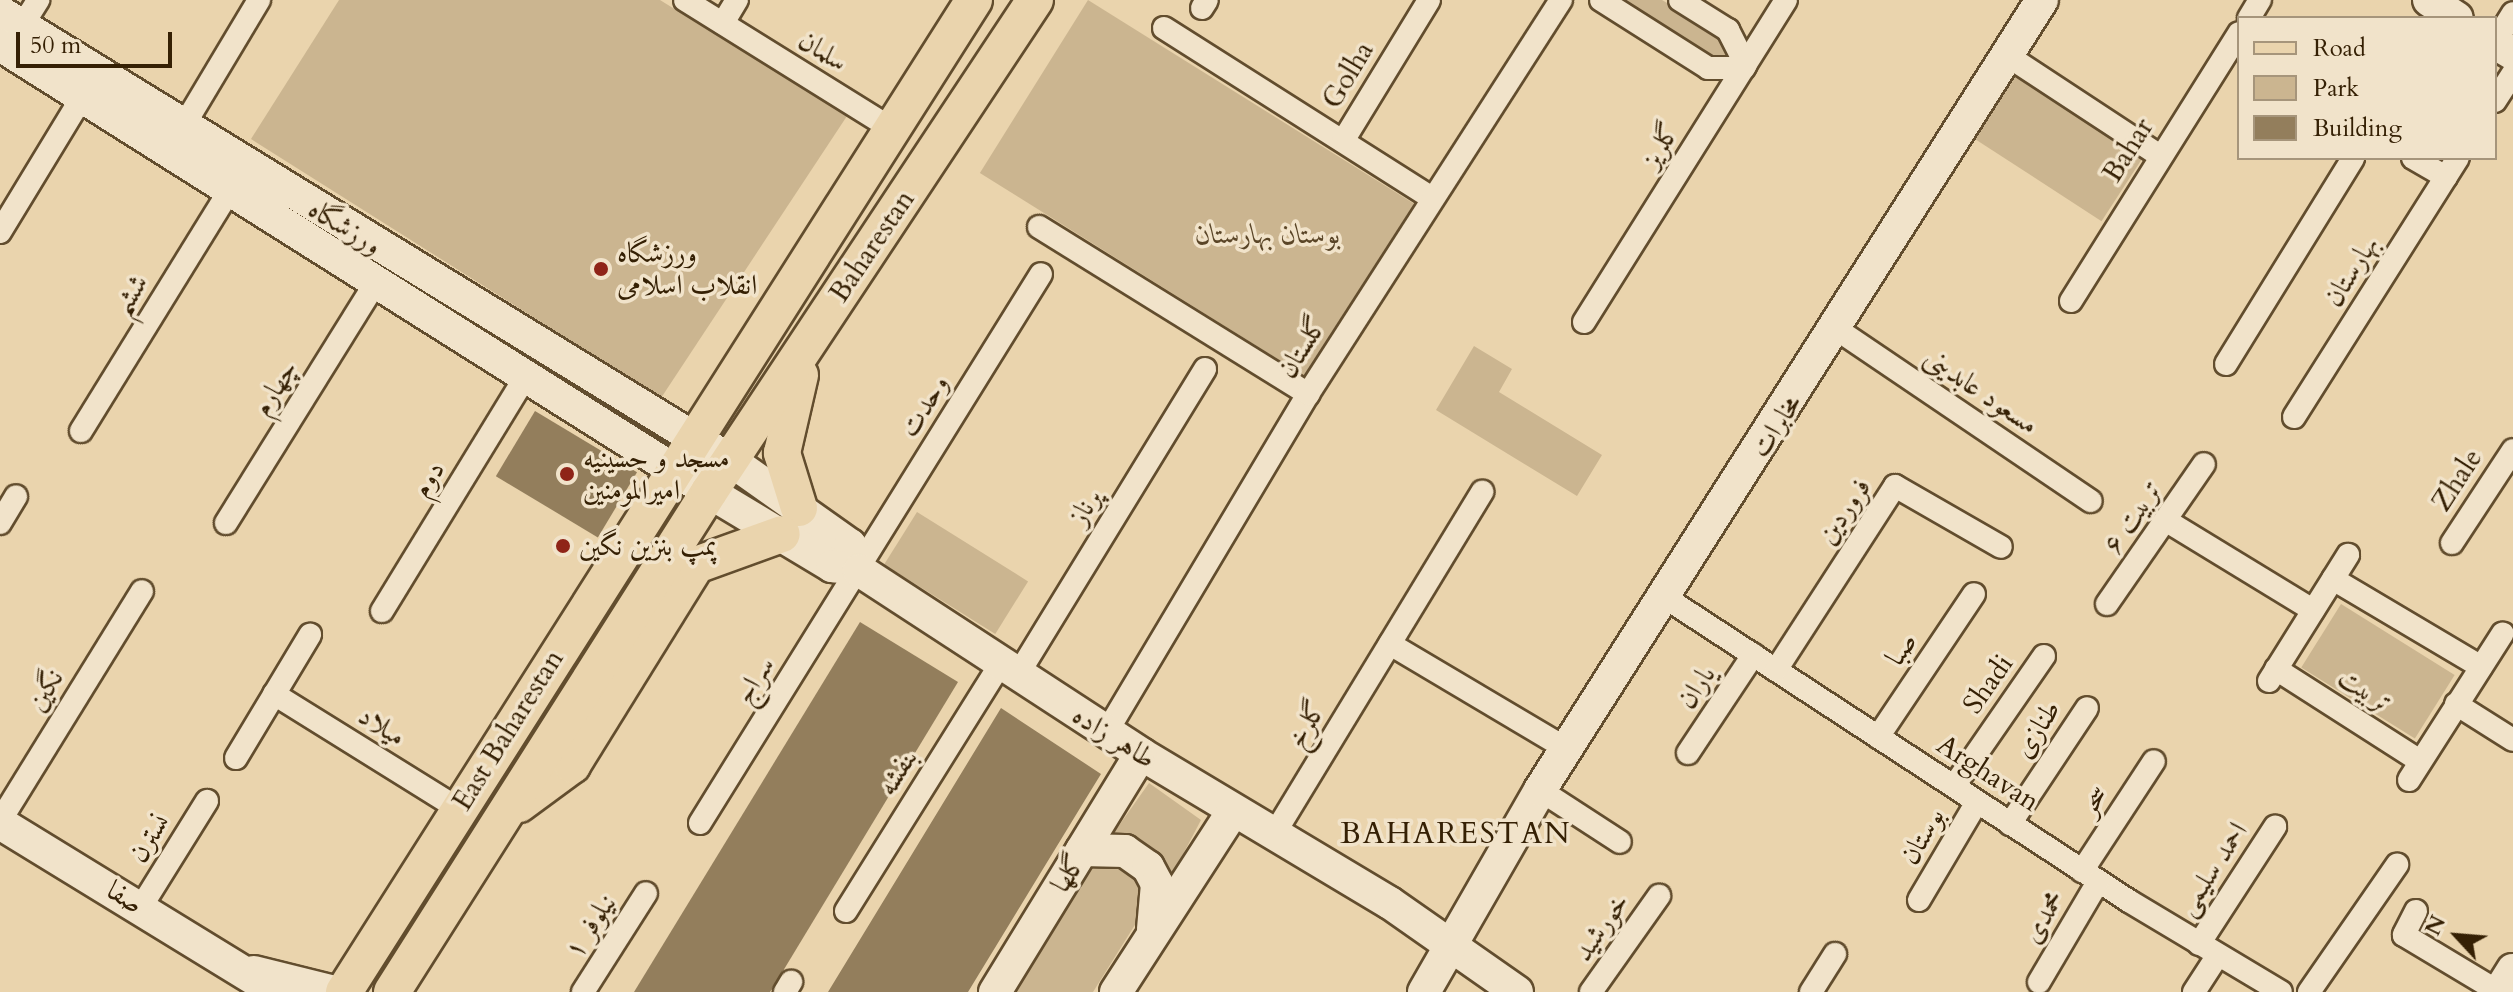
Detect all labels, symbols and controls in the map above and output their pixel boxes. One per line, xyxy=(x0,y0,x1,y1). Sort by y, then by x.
scale bar xyxy=(20,16,176,66)
legend xyxy=(2237,16,2497,160)
street label: سلمان xyxy=(792,23,854,79)
text: 50 m xyxy=(30,29,81,62)
text: Road xyxy=(2313,32,2366,65)
street label: Golha xyxy=(1315,36,1381,114)
text: Park xyxy=(2313,72,2359,105)
street label: Bahar xyxy=(2096,112,2160,188)
text: Building xyxy=(2313,112,2402,145)
street label: گلریز xyxy=(1633,116,1687,174)
street label: Baharestan xyxy=(822,184,922,308)
street label: ورزشگاه xyxy=(302,192,388,262)
park label: بوستان بهارستان xyxy=(1195,217,1341,251)
street label: بهارستان xyxy=(2316,229,2386,313)
place label: ورزشگاه انقلاب اسلامی xyxy=(617,236,757,302)
marker: ورزشگاه انقلاب اسلامی xyxy=(592,260,610,278)
street label: ششم xyxy=(105,268,155,322)
street label: گلستان xyxy=(1270,310,1334,384)
street label: مسعود عابدینی xyxy=(1917,340,2045,442)
street label: چهارم xyxy=(245,354,305,422)
street label: وحدت xyxy=(892,369,956,443)
street label: مخابرات xyxy=(1743,388,1809,464)
place label: مسجد و حسینیه امیرالمومنین xyxy=(583,441,730,507)
street label: Zhale xyxy=(2425,443,2489,517)
street label: دوم xyxy=(404,455,452,503)
marker: مسجد و حسینیه امیرالمومنین xyxy=(558,465,576,483)
street label: فروردین xyxy=(1810,471,1878,551)
street label: تربیت ۶ xyxy=(2095,474,2169,560)
street label: پرناز xyxy=(1061,483,1109,531)
place label: پمپ بنزین نگین xyxy=(579,529,717,563)
marker: پمپ بنزین نگین xyxy=(554,537,572,555)
street label: صبا xyxy=(1878,626,1924,672)
street label: East Baharestan xyxy=(445,644,571,816)
street label: Shadi xyxy=(1956,648,2020,720)
street label: سراج xyxy=(727,650,781,710)
street label: یاران xyxy=(1669,659,1723,715)
street label: تربیت xyxy=(2332,660,2398,720)
street label: نگین xyxy=(19,663,71,717)
street label: گلرخ xyxy=(1279,694,1333,754)
street label: طنازی xyxy=(2006,694,2068,764)
street label: طاهر زاده xyxy=(1066,698,1162,776)
street label: میلاد xyxy=(352,699,412,753)
street label: Arghavan xyxy=(1930,727,2046,819)
street label: بنفشه xyxy=(870,742,924,802)
street label: سحر xyxy=(2071,779,2115,821)
street label: بوستان xyxy=(1892,802,1952,870)
street label: نسترن xyxy=(121,807,177,869)
district label: BAHARESTAN xyxy=(1340,816,1572,852)
street label: احمد سلیمی xyxy=(2169,816,2255,922)
street label: گلها xyxy=(1043,848,1093,898)
street label: صفا xyxy=(101,873,149,921)
street label: محمدی xyxy=(2014,885,2072,949)
street label: نیلوفر ۱ xyxy=(557,887,623,965)
street label: خورشید xyxy=(1566,887,1636,967)
north arrow xyxy=(2417,896,2497,976)
text: N xyxy=(2418,910,2453,941)

